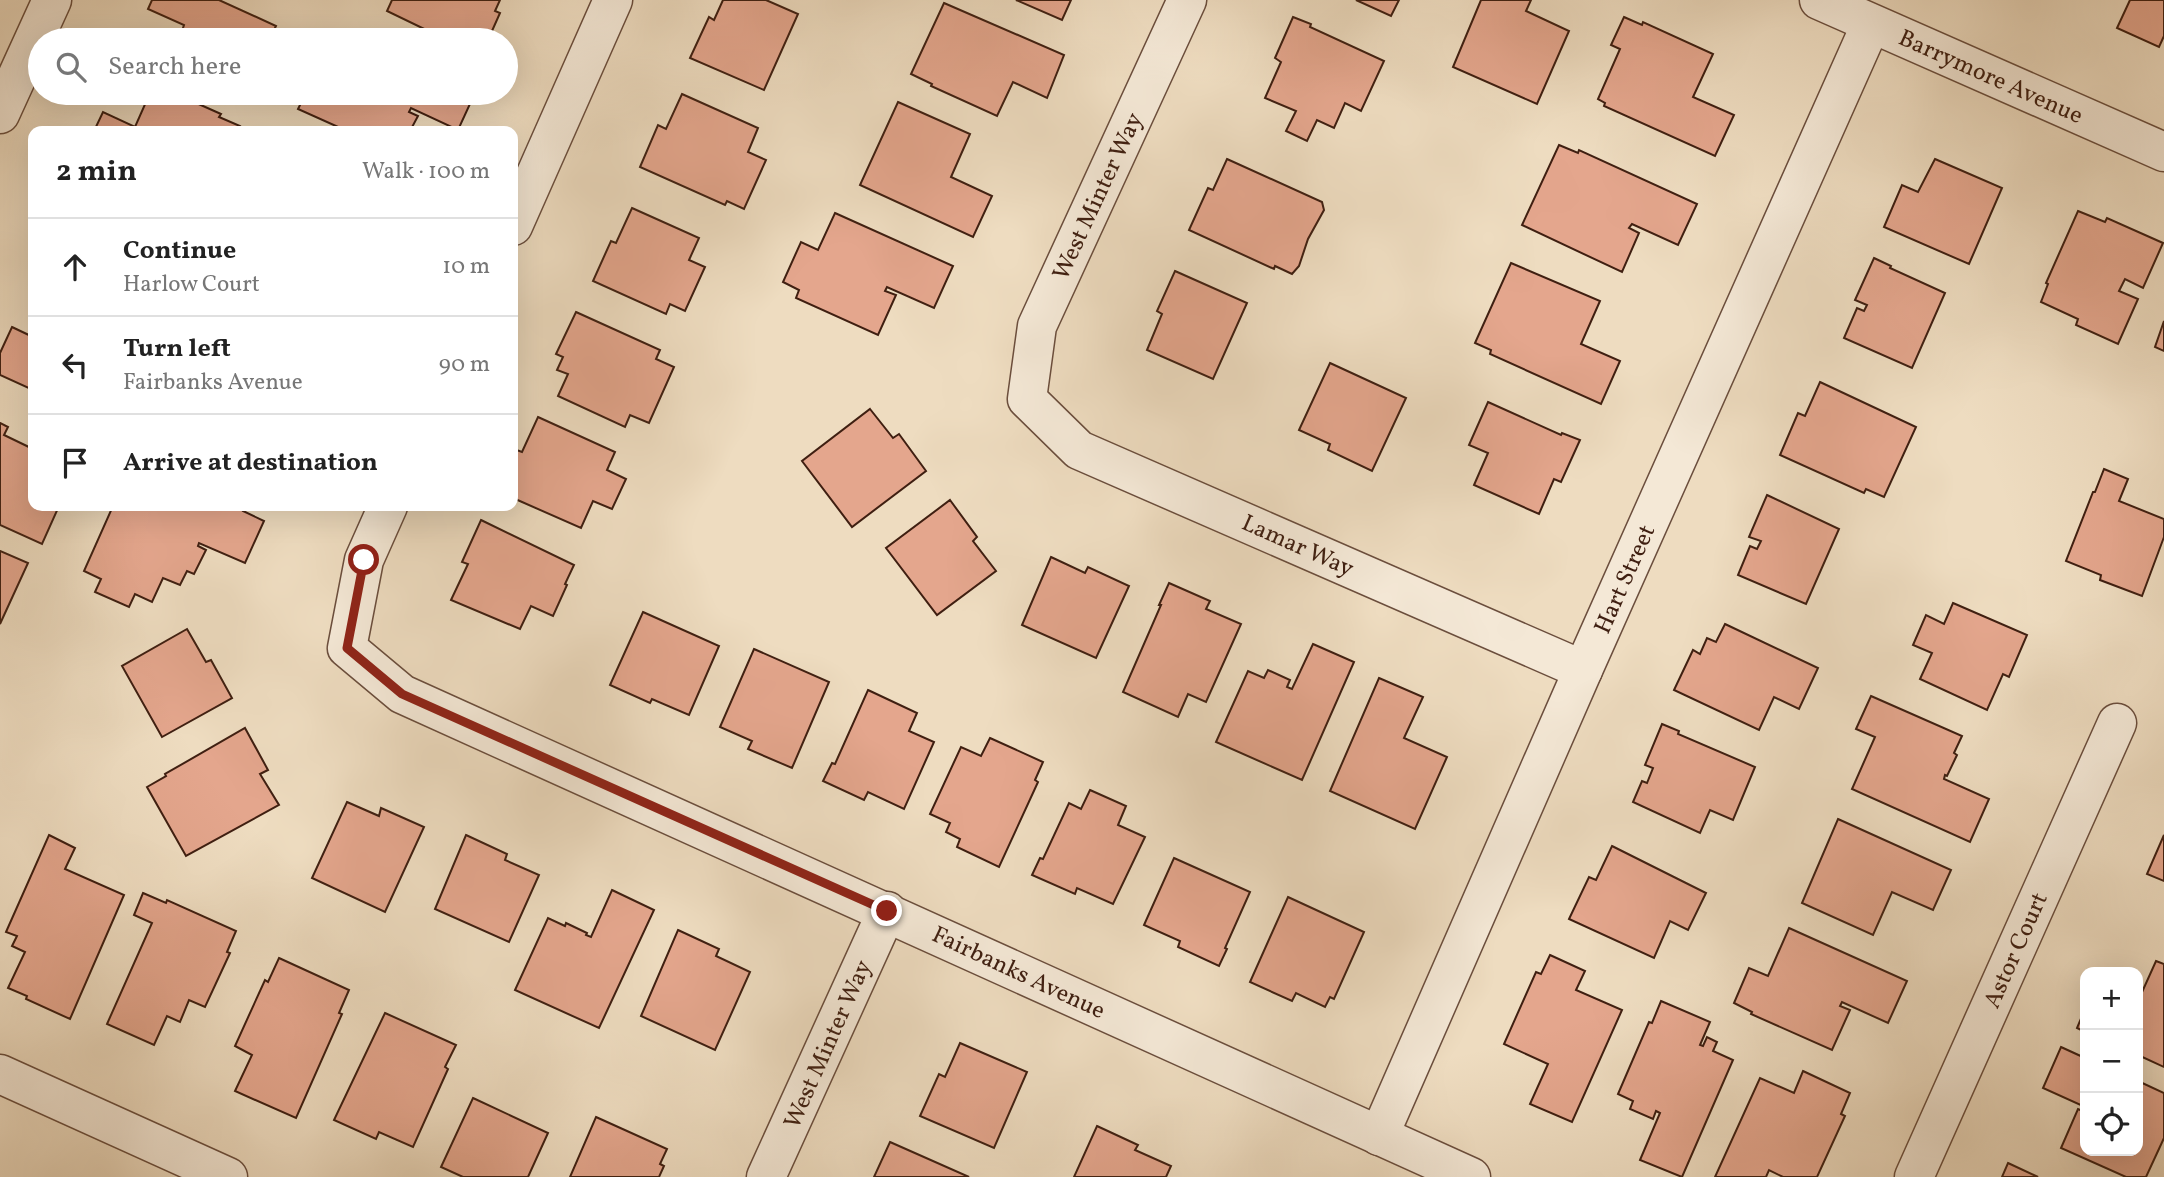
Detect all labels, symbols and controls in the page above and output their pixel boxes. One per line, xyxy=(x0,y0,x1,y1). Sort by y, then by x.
street label: Barrymore Avenue xyxy=(1892,22,2088,134)
search box xyxy=(28,28,518,105)
icon: search xyxy=(52,48,90,86)
text: Search here xyxy=(108,49,241,85)
street label: West Minter Way xyxy=(1045,108,1153,286)
text: 2 min xyxy=(56,151,137,193)
text: Walk · 100 m xyxy=(362,156,490,188)
text: Continue xyxy=(123,233,236,269)
icon: ahead xyxy=(56,248,94,286)
text: 10 m xyxy=(442,251,490,283)
text: Harlow Court xyxy=(123,269,260,301)
text: Turn left xyxy=(123,331,231,367)
icon: left xyxy=(56,346,94,384)
text: 90 m xyxy=(439,349,490,381)
text: Fairbanks Avenue xyxy=(123,367,303,399)
icon: arrive xyxy=(56,444,94,482)
text: Arrive at destination xyxy=(123,445,378,481)
street label: Lamar Way xyxy=(1236,507,1359,587)
street label: Hart Street xyxy=(1587,520,1665,640)
route start xyxy=(348,544,379,575)
street label: Astor Court xyxy=(1976,888,2057,1014)
route end xyxy=(871,895,902,926)
street label: Fairbanks Avenue xyxy=(926,919,1110,1029)
street label: West Minter Way xyxy=(776,955,881,1135)
map controls xyxy=(2080,967,2143,1156)
button: + xyxy=(2080,967,2143,1030)
button: − xyxy=(2080,1030,2143,1093)
button: locate xyxy=(2080,1093,2143,1156)

